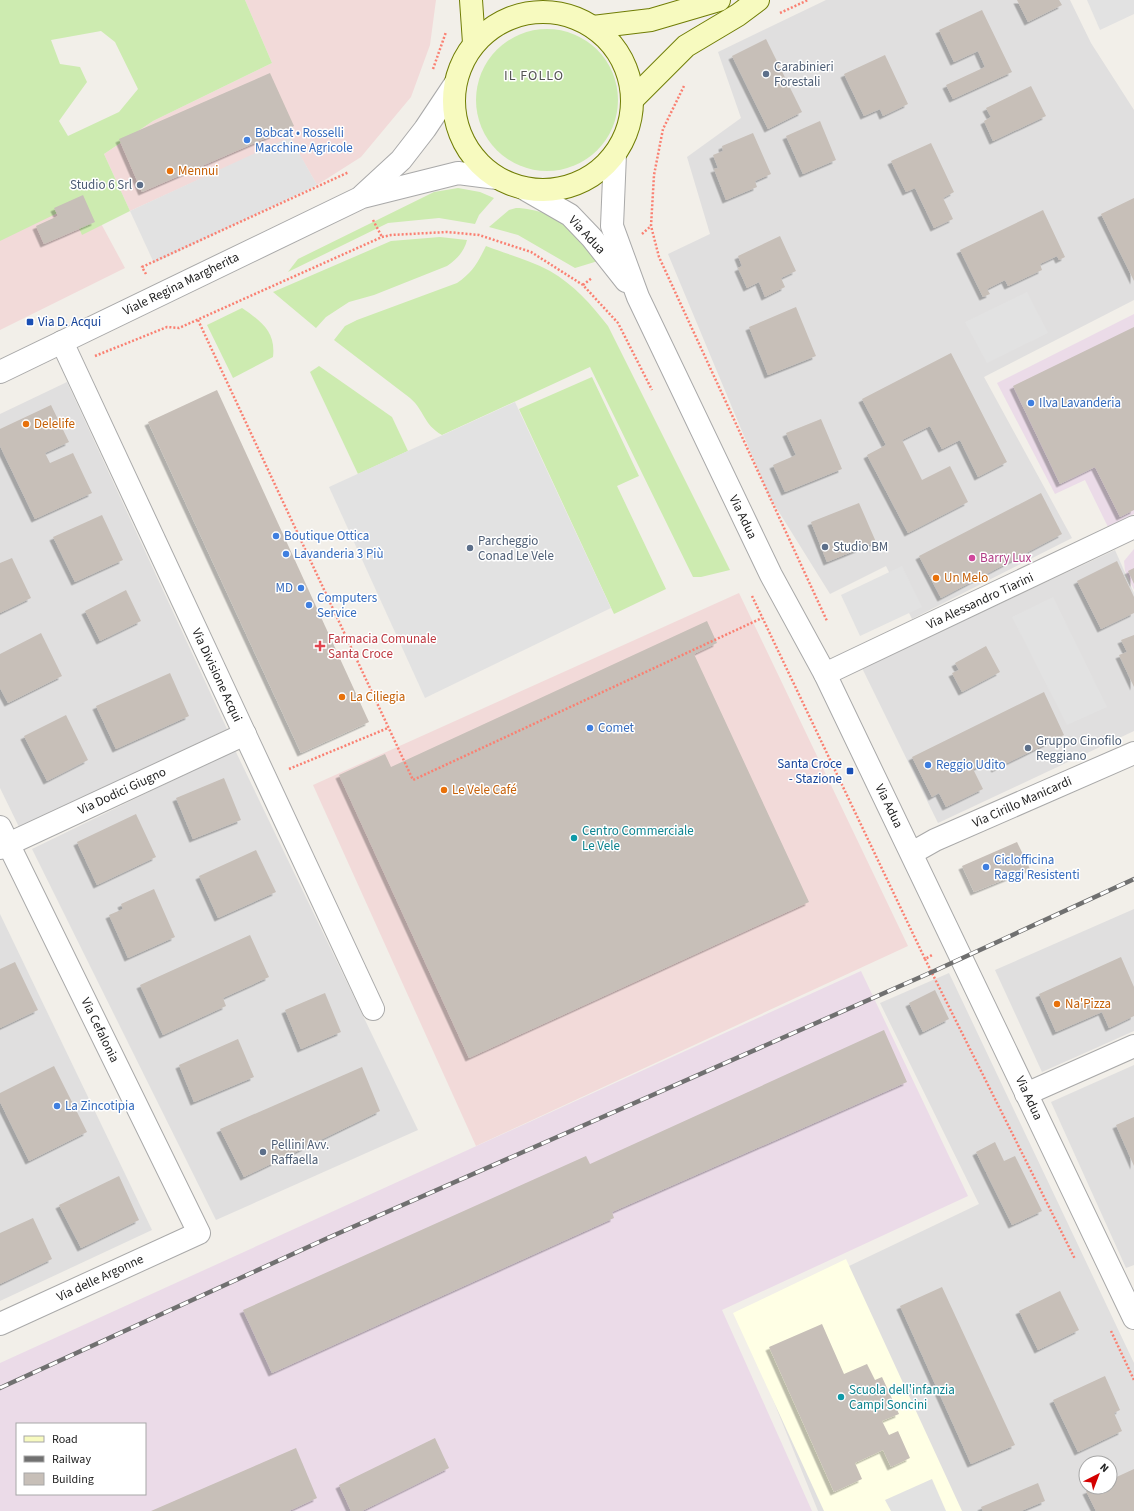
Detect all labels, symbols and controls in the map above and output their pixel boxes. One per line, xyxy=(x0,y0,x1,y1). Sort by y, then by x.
place label: Carabinieri Forestali xyxy=(774,58,834,91)
district label: IL FOLLO xyxy=(504,66,564,86)
marker: Carabinieri Forestali xyxy=(761,69,771,79)
place label: Bobcat • Rosselli Macchine Agricole xyxy=(255,124,353,157)
marker: Bobcat • Rosselli Macchine Agricole xyxy=(242,135,252,145)
place label: Mennui xyxy=(178,162,218,180)
marker: Mennui xyxy=(165,166,175,176)
place label: Studio 6 Srl xyxy=(70,176,132,194)
marker: Studio 6 Srl xyxy=(135,180,145,190)
street label: Via Adua xyxy=(564,212,610,258)
street label: Viale Regina Margherita xyxy=(120,248,242,320)
place label: Via D. Acqui xyxy=(38,313,101,331)
marker: Via D. Acqui xyxy=(25,317,35,327)
place label: Ilva Lavanderia xyxy=(1039,394,1121,412)
marker: Ilva Lavanderia xyxy=(1026,398,1036,408)
place label: Delelife xyxy=(34,415,75,433)
marker: Delelife xyxy=(21,419,31,429)
street label: Via Adua xyxy=(725,492,761,542)
place label: Boutique Ottica xyxy=(284,527,369,545)
marker: Boutique Ottica xyxy=(271,531,281,541)
place label: Parcheggio Conad Le Vele xyxy=(478,532,554,565)
place label: Studio BM xyxy=(833,538,888,556)
marker: Studio BM xyxy=(820,542,830,552)
marker: Parcheggio Conad Le Vele xyxy=(465,543,475,553)
place label: Lavanderia 3 Più xyxy=(294,545,384,563)
marker: Lavanderia 3 Più xyxy=(281,549,291,559)
place label: Barry Lux xyxy=(980,549,1031,567)
marker: Barry Lux xyxy=(967,553,977,563)
street label: Via Alessandro Tiarini xyxy=(923,568,1037,634)
place label: Un Melo xyxy=(944,569,988,587)
marker: Un Melo xyxy=(931,573,941,583)
place label: MD xyxy=(276,579,293,597)
marker: MD xyxy=(296,583,306,593)
place label: Computers Service xyxy=(317,589,378,622)
marker: Computers Service xyxy=(304,600,314,610)
street label: Via Divisione Acqui xyxy=(187,625,247,725)
place label: Farmacia Comunale Santa Croce xyxy=(328,630,436,663)
marker: Farmacia Comunale Santa Croce xyxy=(315,641,325,651)
place label: La Ciliegia xyxy=(350,688,405,706)
marker: La Ciliegia xyxy=(337,692,347,702)
place label: Comet xyxy=(598,719,635,737)
marker: Comet xyxy=(585,723,595,733)
place label: Gruppo Cinofilo Reggiano xyxy=(1036,732,1122,765)
marker: Gruppo Cinofilo Reggiano xyxy=(1023,743,1033,753)
place label: Santa Croce - Stazione xyxy=(777,755,842,788)
place label: Reggio Udito xyxy=(936,756,1006,774)
marker: Reggio Udito xyxy=(923,760,933,770)
street label: Via Dodici Giugno xyxy=(75,763,169,819)
marker: Santa Croce - Stazione xyxy=(845,766,855,776)
street label: Via Cirillo Manicardi xyxy=(969,772,1075,832)
place label: Le Vele Café xyxy=(452,781,517,799)
street label: Via Adua xyxy=(871,781,907,831)
marker: Le Vele Café xyxy=(439,785,449,795)
place label: Centro Commerciale Le Vele xyxy=(582,822,694,855)
marker: Centro Commerciale Le Vele xyxy=(569,833,579,843)
place label: Ciclofficina Raggi Resistenti xyxy=(994,851,1080,884)
marker: Ciclofficina Raggi Resistenti xyxy=(981,862,991,872)
street label: Via Cefalonia xyxy=(77,995,123,1065)
place label: Na'Pizza xyxy=(1065,995,1111,1013)
marker: Na'Pizza xyxy=(1052,999,1062,1009)
street label: Via Adua xyxy=(1011,1073,1047,1123)
place label: La Zincotipia xyxy=(65,1097,135,1115)
marker: La Zincotipia xyxy=(52,1101,62,1111)
place label: Pellini Avv. Raffaella xyxy=(271,1136,329,1169)
marker: Pellini Avv. Raffaella xyxy=(258,1147,268,1157)
street label: Via delle Argonne xyxy=(54,1250,146,1306)
place label: Scuola dell'infanzia Campi Soncini xyxy=(849,1381,955,1414)
marker: Scuola dell'infanzia Campi Soncini xyxy=(836,1392,846,1402)
legend xyxy=(16,1423,146,1495)
text: Road xyxy=(52,1431,78,1448)
text: Railway xyxy=(52,1451,91,1468)
north arrow xyxy=(1078,1455,1118,1495)
text: N xyxy=(1097,1460,1112,1476)
text: Building xyxy=(52,1471,94,1488)

